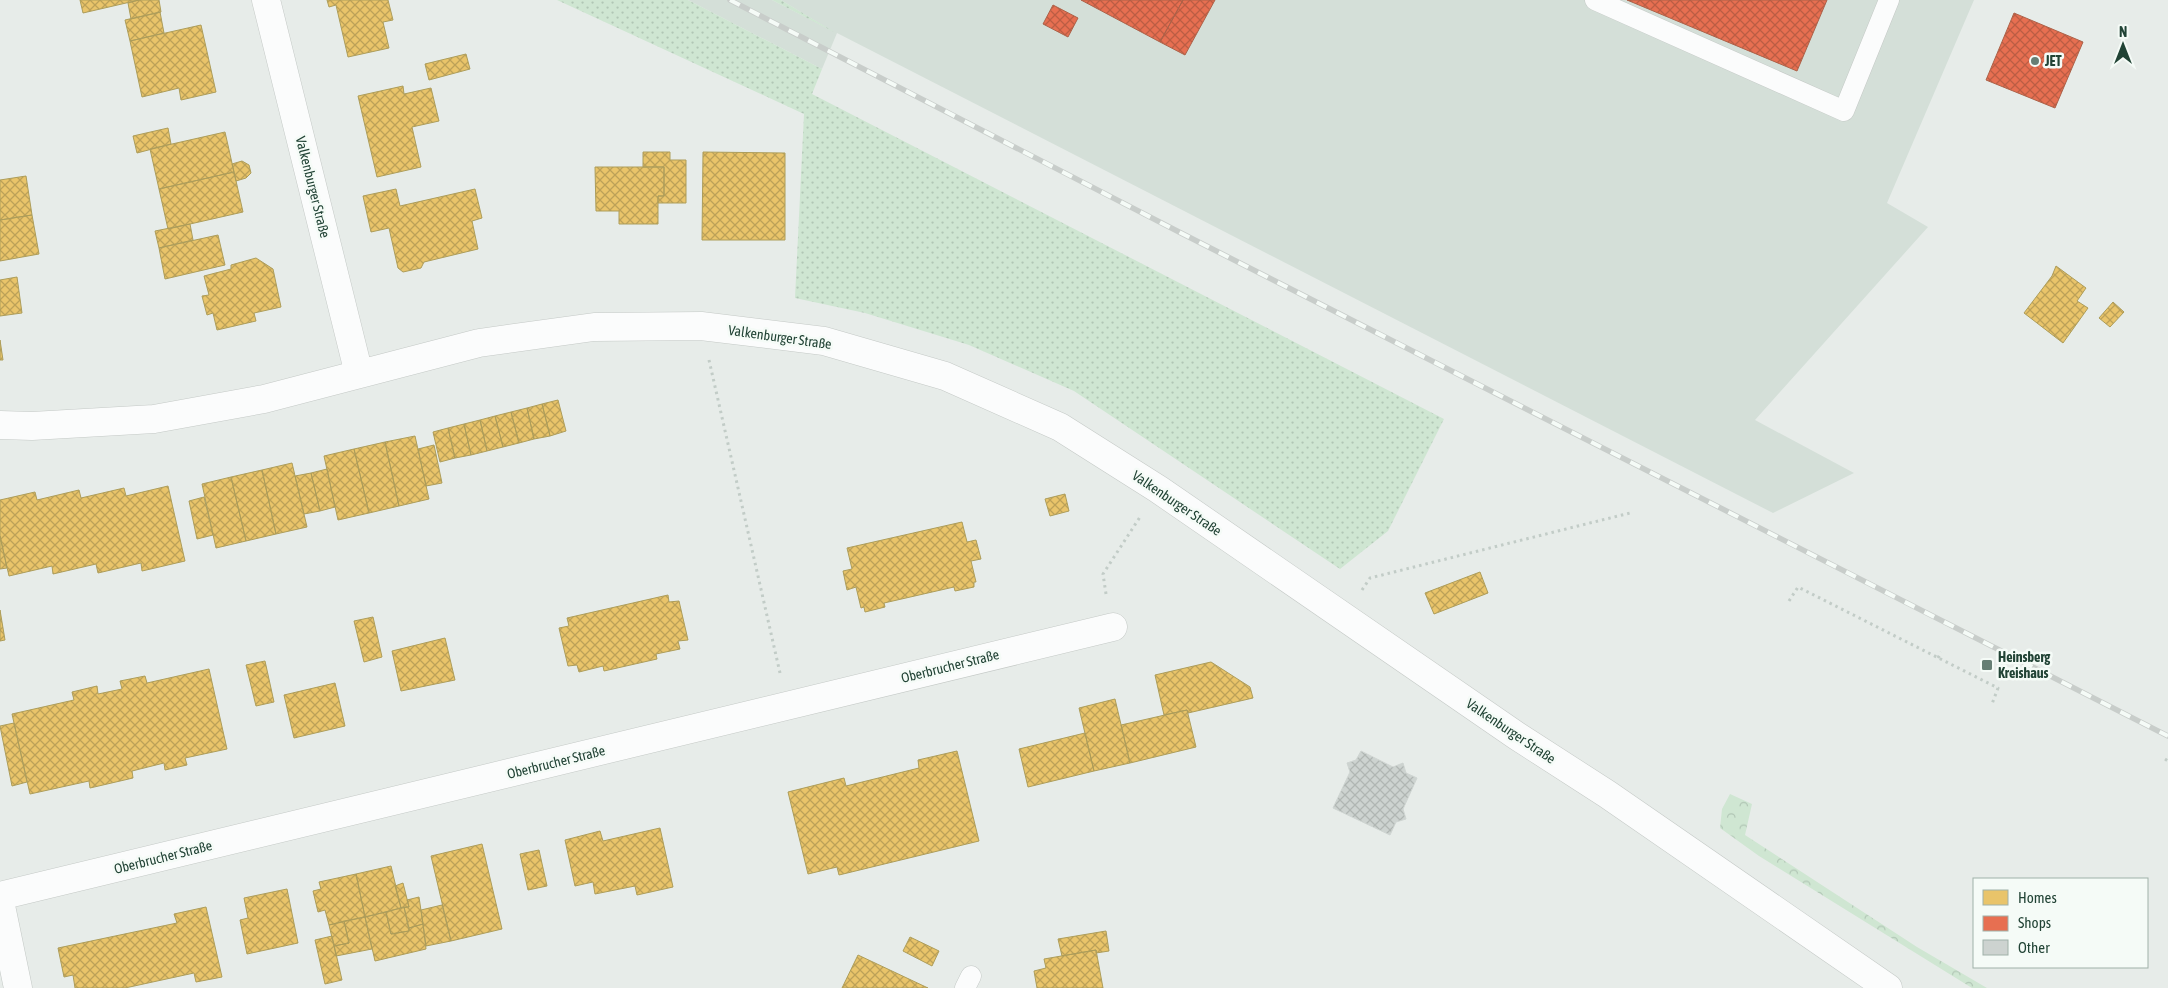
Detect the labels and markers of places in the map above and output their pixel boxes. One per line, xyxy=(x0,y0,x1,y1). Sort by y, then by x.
place label: JET xyxy=(2044,53,2062,69)
marker: JET xyxy=(2029,55,2041,67)
place label: Heinsberg Kreishaus xyxy=(1998,649,2051,681)
marker: Heinsberg Kreishaus xyxy=(1980,658,1994,672)

